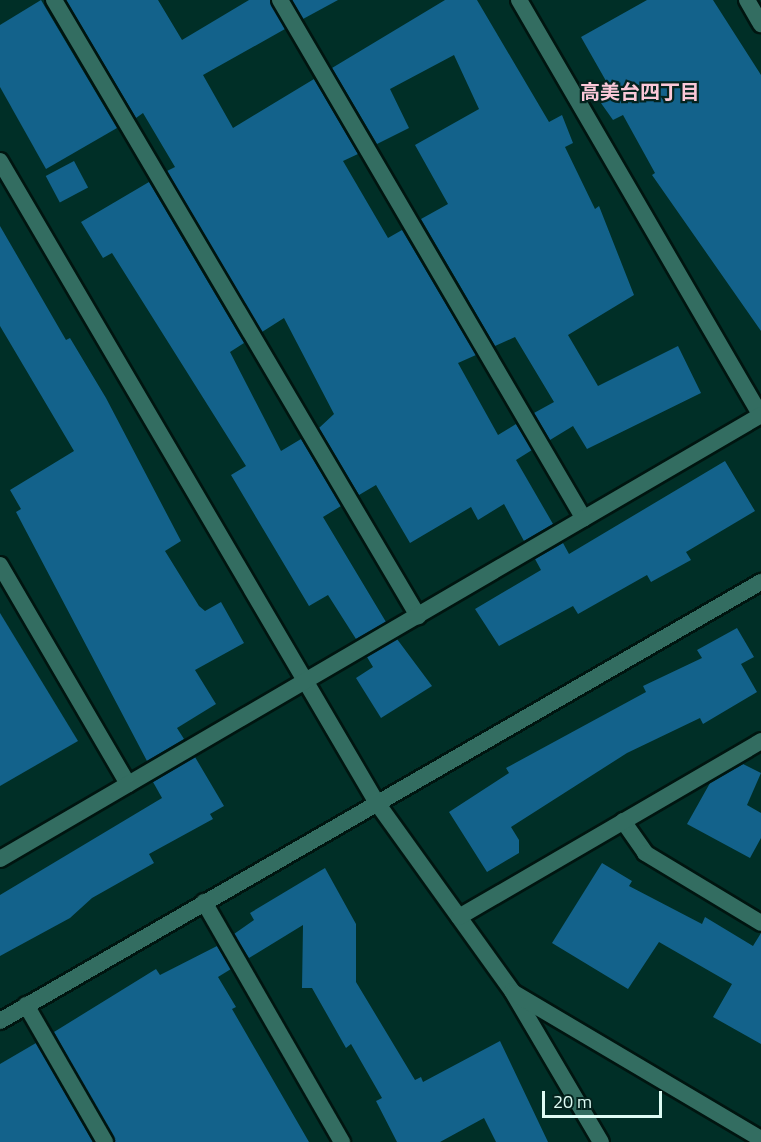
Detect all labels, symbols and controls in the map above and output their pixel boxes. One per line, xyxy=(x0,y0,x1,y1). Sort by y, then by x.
district label: 高美台四丁目 xyxy=(580,79,700,103)
scale bar xyxy=(545,1079,665,1117)
text: 20 m xyxy=(553,1088,592,1115)

